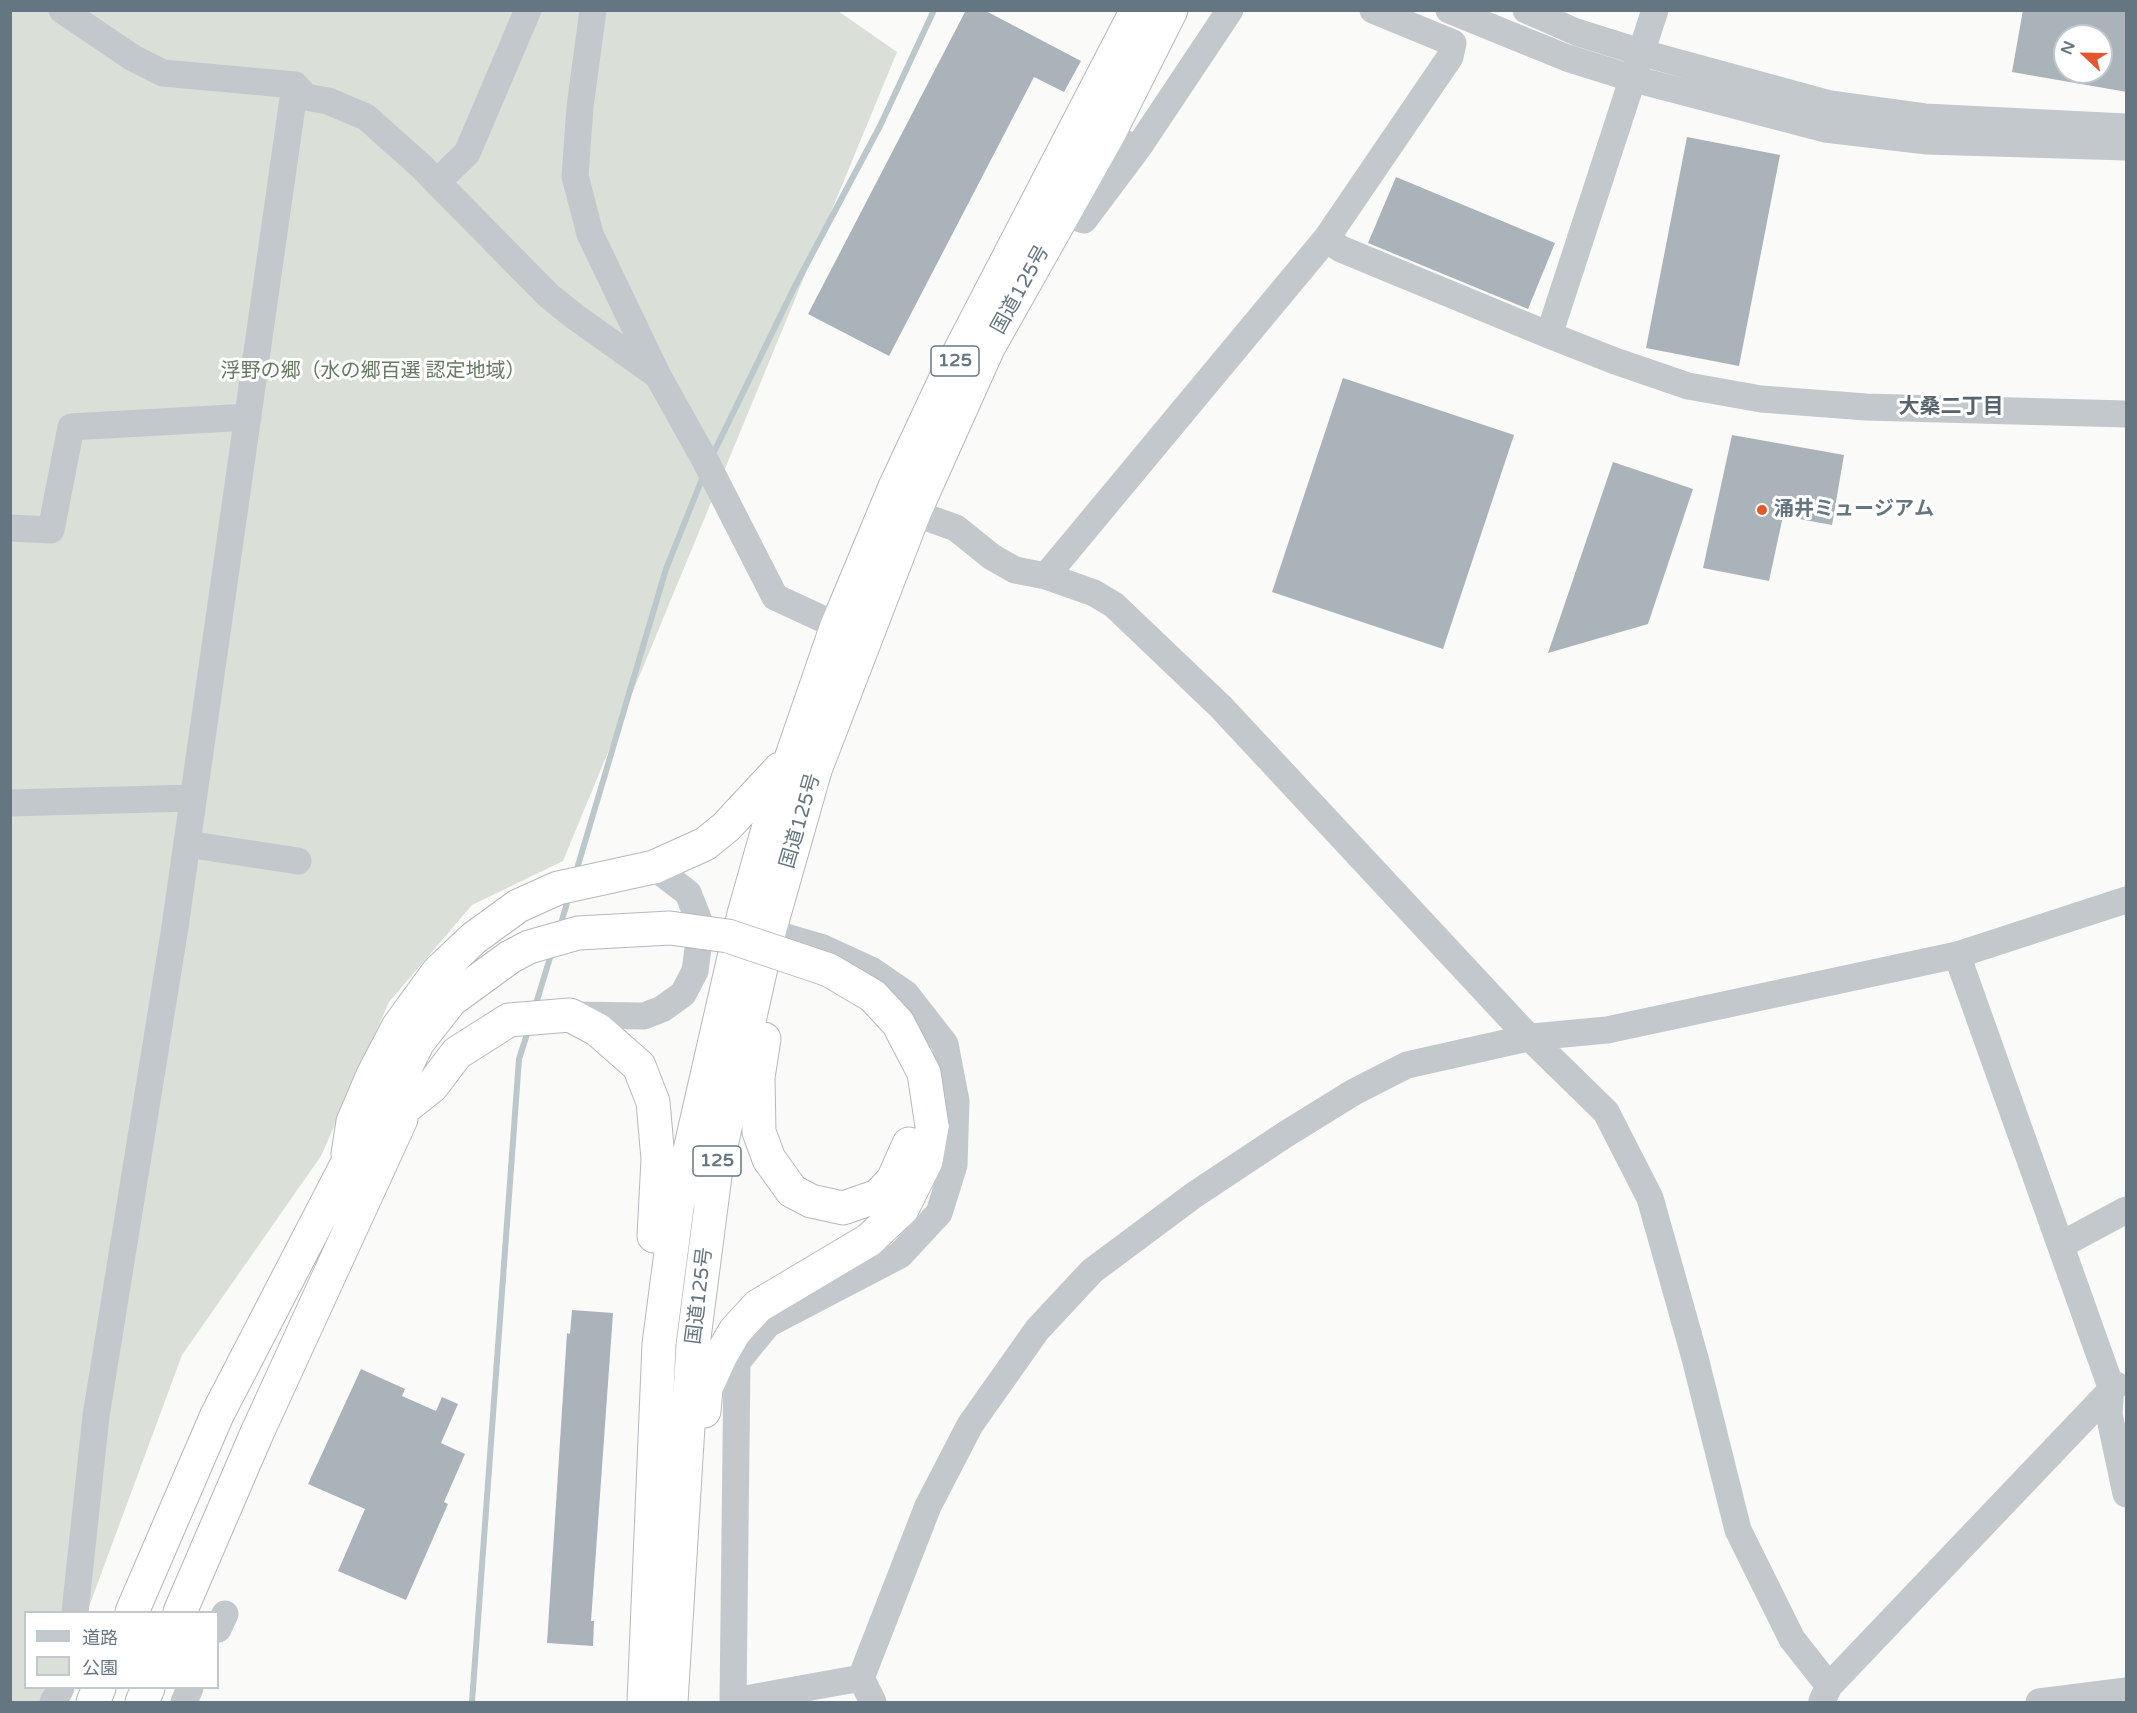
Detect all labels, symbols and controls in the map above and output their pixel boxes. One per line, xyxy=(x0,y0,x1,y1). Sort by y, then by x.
north arrow xyxy=(2053,24,2113,84)
text: N xyxy=(2056,38,2080,58)
street label: 国道125号 xyxy=(987,241,1055,339)
road number: 125 xyxy=(931,346,979,376)
park label: 浮野の郷（水の郷百選 認定地域） xyxy=(220,360,526,384)
district label: 大桑二丁目 xyxy=(1899,394,2003,420)
place label: 涌井ミュージアム xyxy=(1774,498,1934,522)
marker: 涌井ミュージアム xyxy=(1755,503,1769,517)
street label: 国道125号 xyxy=(776,771,826,871)
road number: 125 xyxy=(693,1146,741,1176)
street label: 国道125号 xyxy=(682,1246,718,1346)
legend xyxy=(24,1611,219,1689)
text: 道路 xyxy=(82,1627,118,1649)
text: 公園 xyxy=(82,1657,118,1679)

